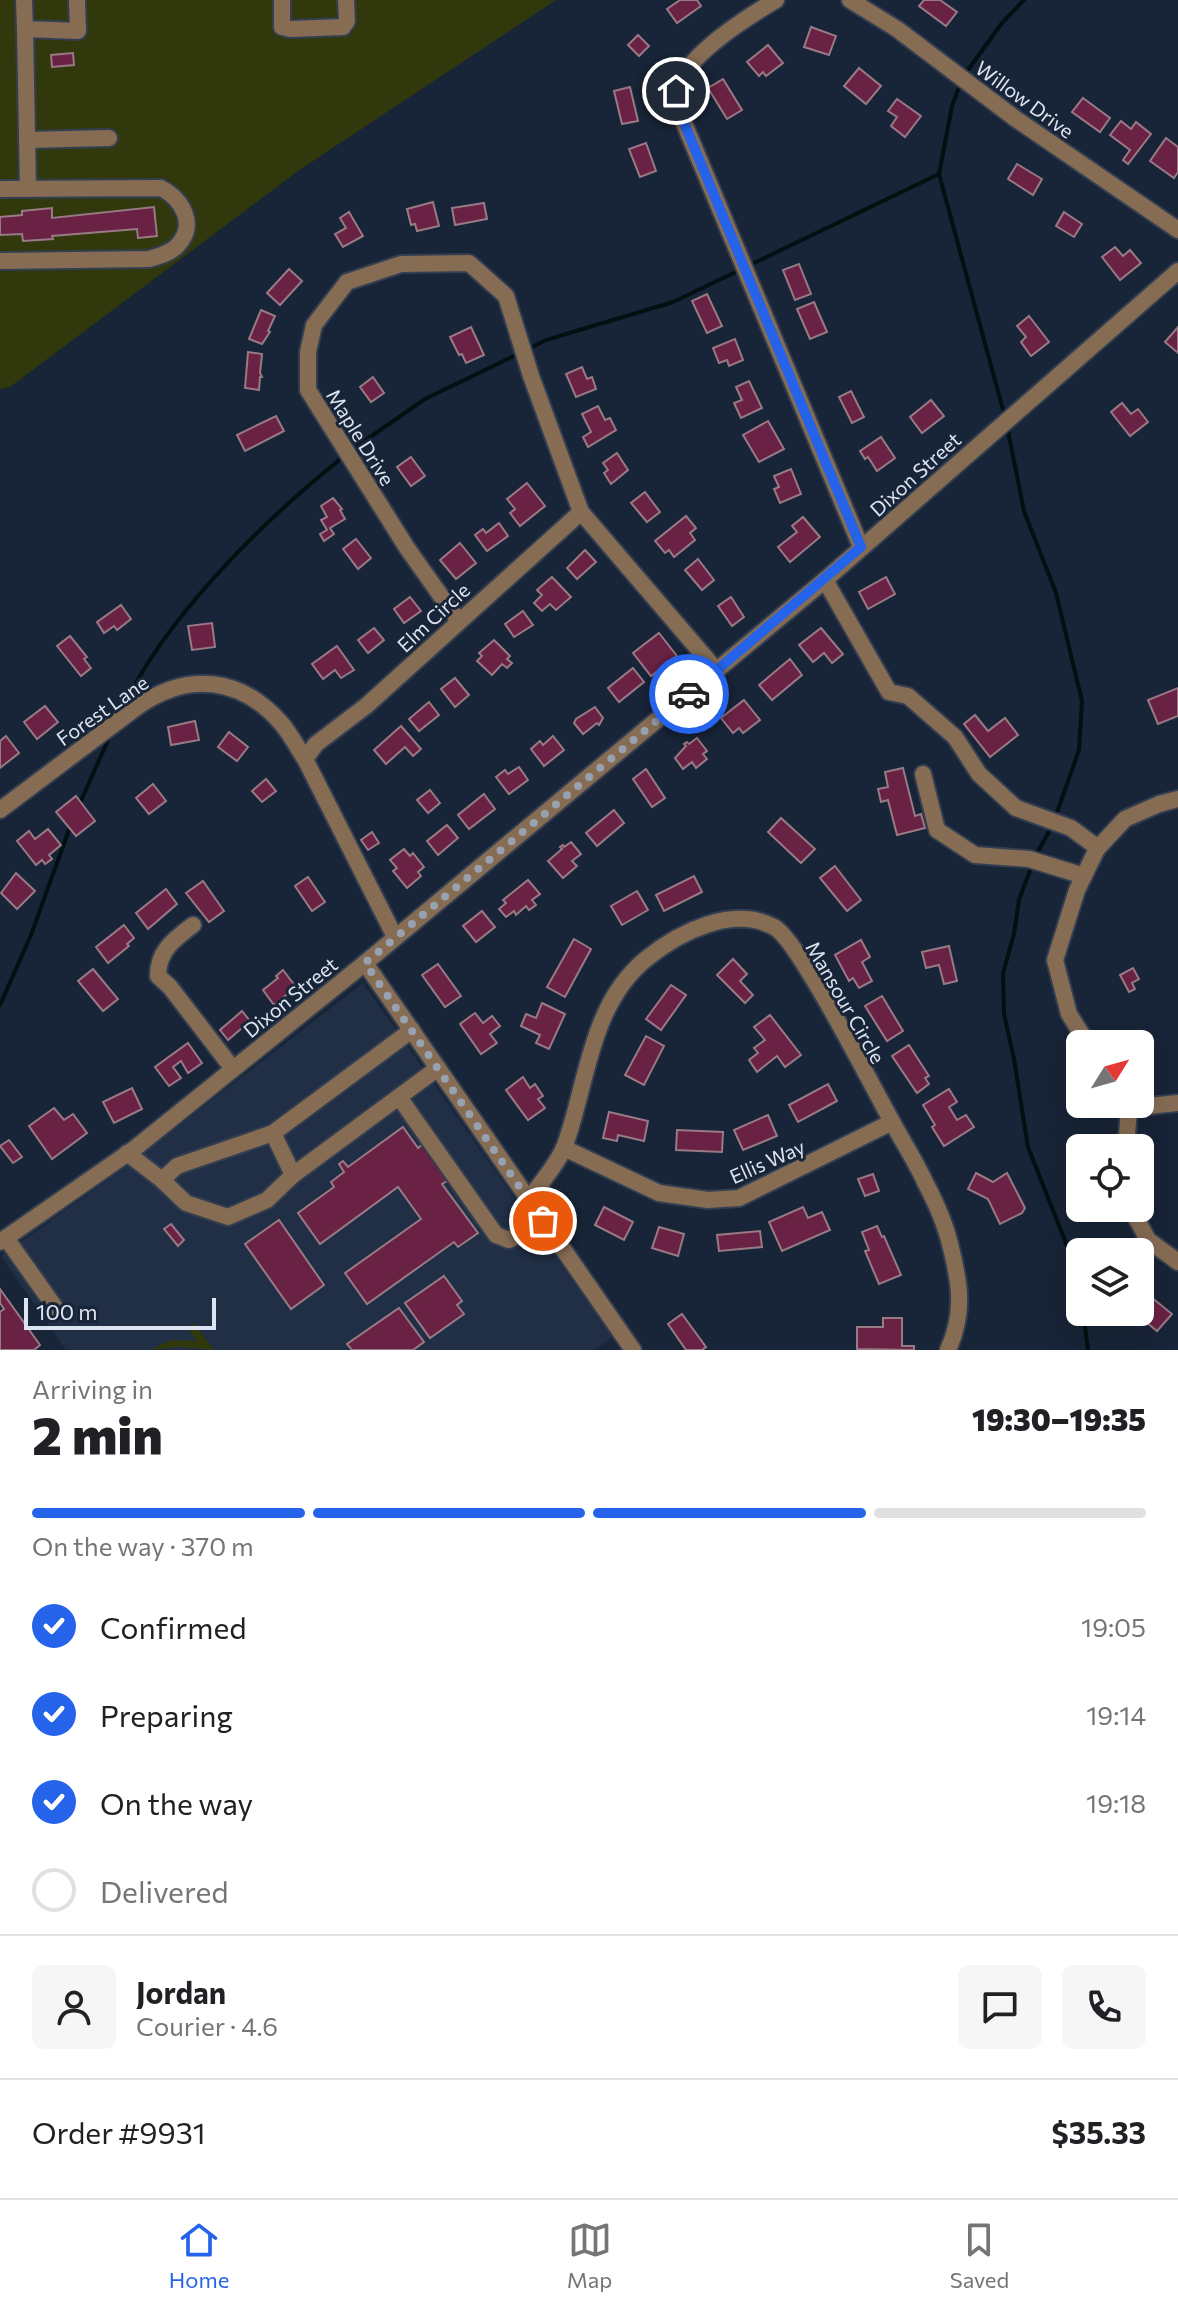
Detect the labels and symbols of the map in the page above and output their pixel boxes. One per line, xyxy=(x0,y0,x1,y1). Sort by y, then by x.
street label: Willow Drive xyxy=(971,55,1079,143)
pin xyxy=(642,57,710,125)
street label: Maple Drive xyxy=(322,384,400,490)
street label: Dixon Street xyxy=(865,427,965,521)
street label: Elm Circle xyxy=(392,577,474,657)
courier xyxy=(649,654,729,734)
street label: Forest Lane xyxy=(52,670,152,750)
street label: Mansour Circle xyxy=(801,937,891,1067)
street label: Dixon Street xyxy=(238,952,342,1042)
north arrow xyxy=(1066,1030,1154,1118)
street label: Ellis Way xyxy=(726,1134,808,1188)
pin xyxy=(509,1187,577,1255)
scale bar xyxy=(24,1294,216,1330)

